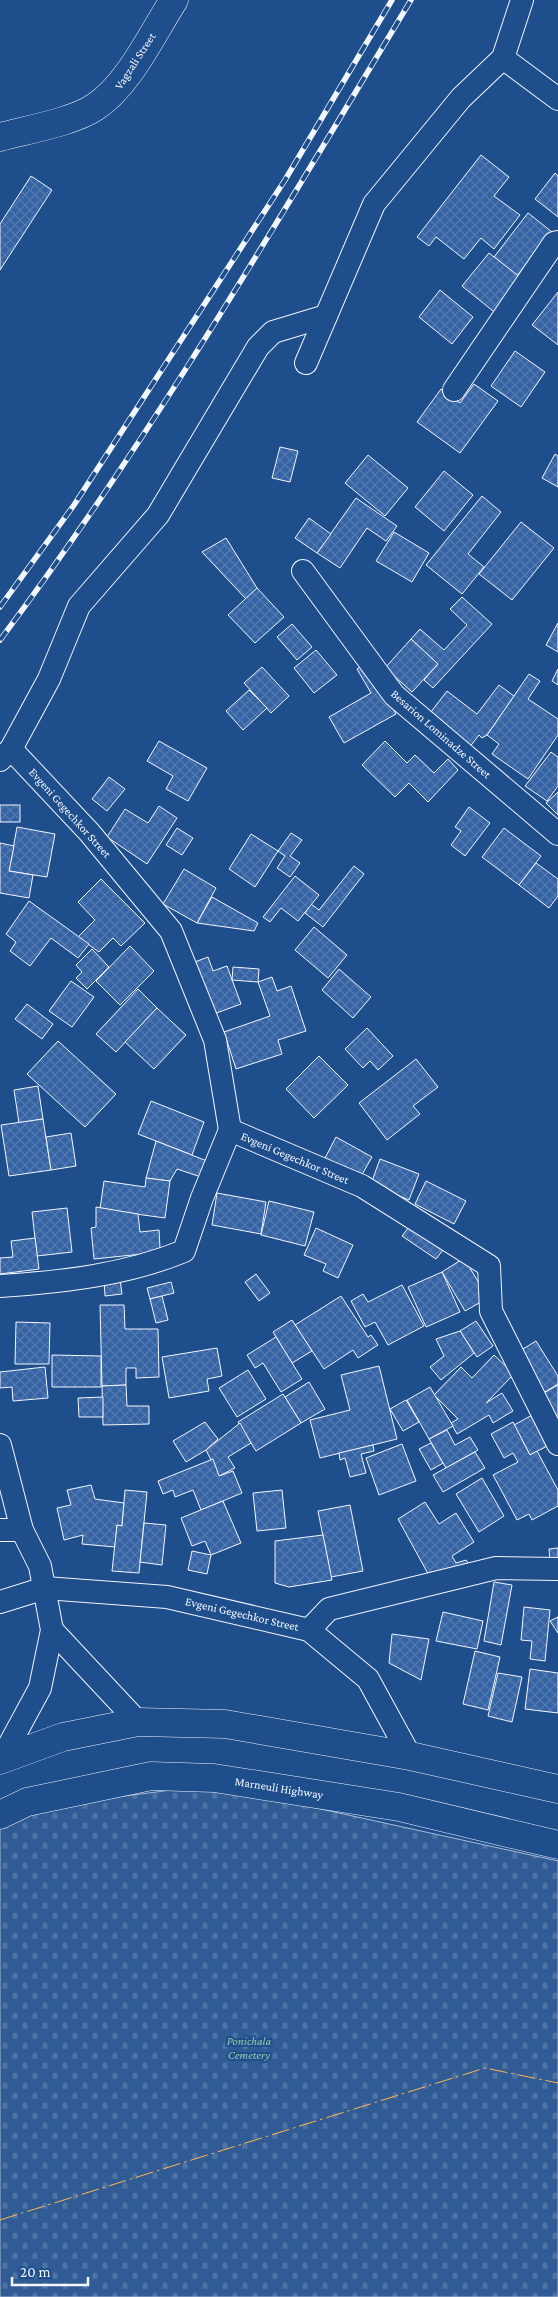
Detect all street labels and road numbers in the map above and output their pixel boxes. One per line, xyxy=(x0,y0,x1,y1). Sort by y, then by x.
street label: Vagzali Street xyxy=(111,29,159,92)
street label: Besarion Lominadze Street xyxy=(388,687,495,782)
street label: Evgeni Gegechkor Street xyxy=(26,765,115,862)
street label: Evgeni Gegechkor Street xyxy=(239,1129,352,1188)
street label: Evgeni Gegechkor Street xyxy=(184,1594,301,1634)
street label: Marneuli Highway xyxy=(234,1774,325,1802)

